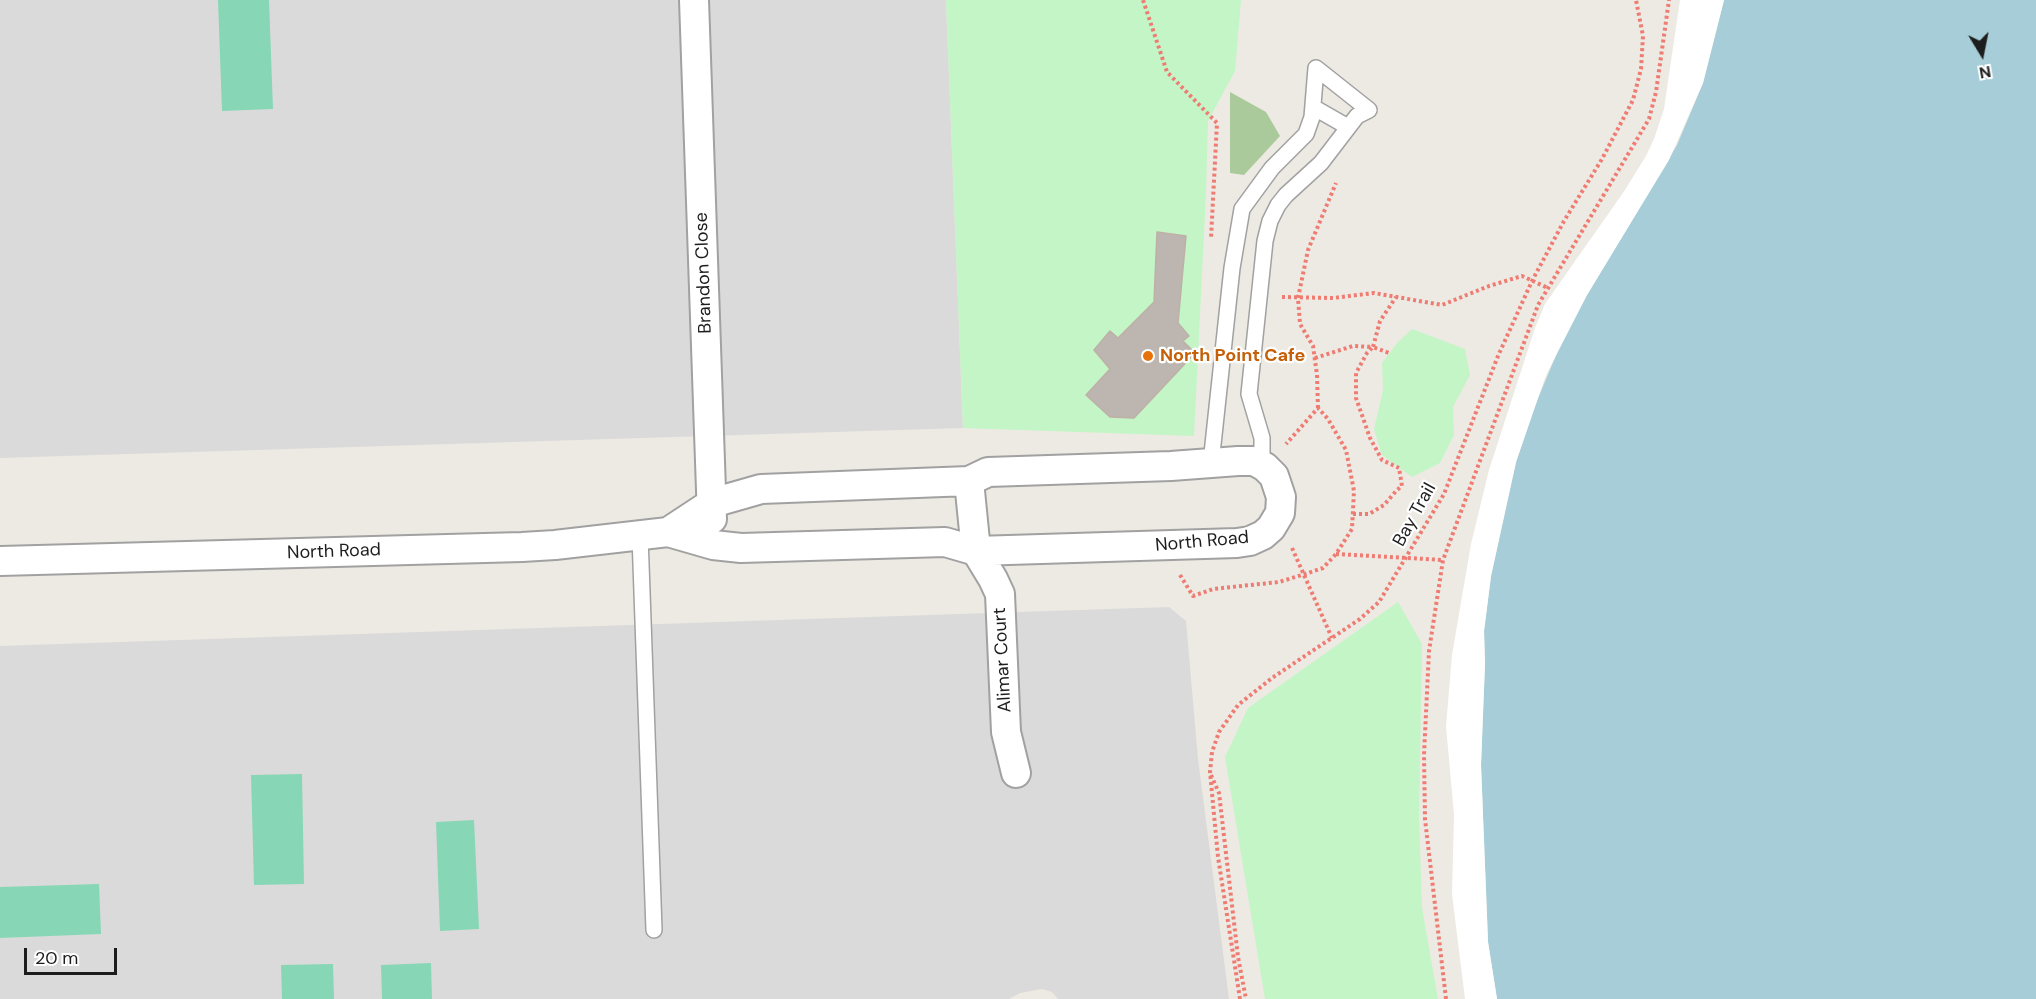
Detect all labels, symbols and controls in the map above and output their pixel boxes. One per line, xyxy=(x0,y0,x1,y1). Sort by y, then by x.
north arrow xyxy=(1952,24,2012,84)
text: N xyxy=(1978,61,1993,84)
street label: Brandon Close xyxy=(691,212,717,334)
place label: North Point Cafe xyxy=(1160,345,1305,367)
marker: North Point Cafe xyxy=(1141,349,1155,363)
street label: Bay Trail xyxy=(1389,480,1441,550)
street label: North Road xyxy=(1154,527,1250,557)
street label: North Road xyxy=(287,540,381,564)
street label: Alimar Court xyxy=(989,607,1017,713)
scale bar xyxy=(27,936,120,974)
text: 20 m xyxy=(35,946,78,970)

